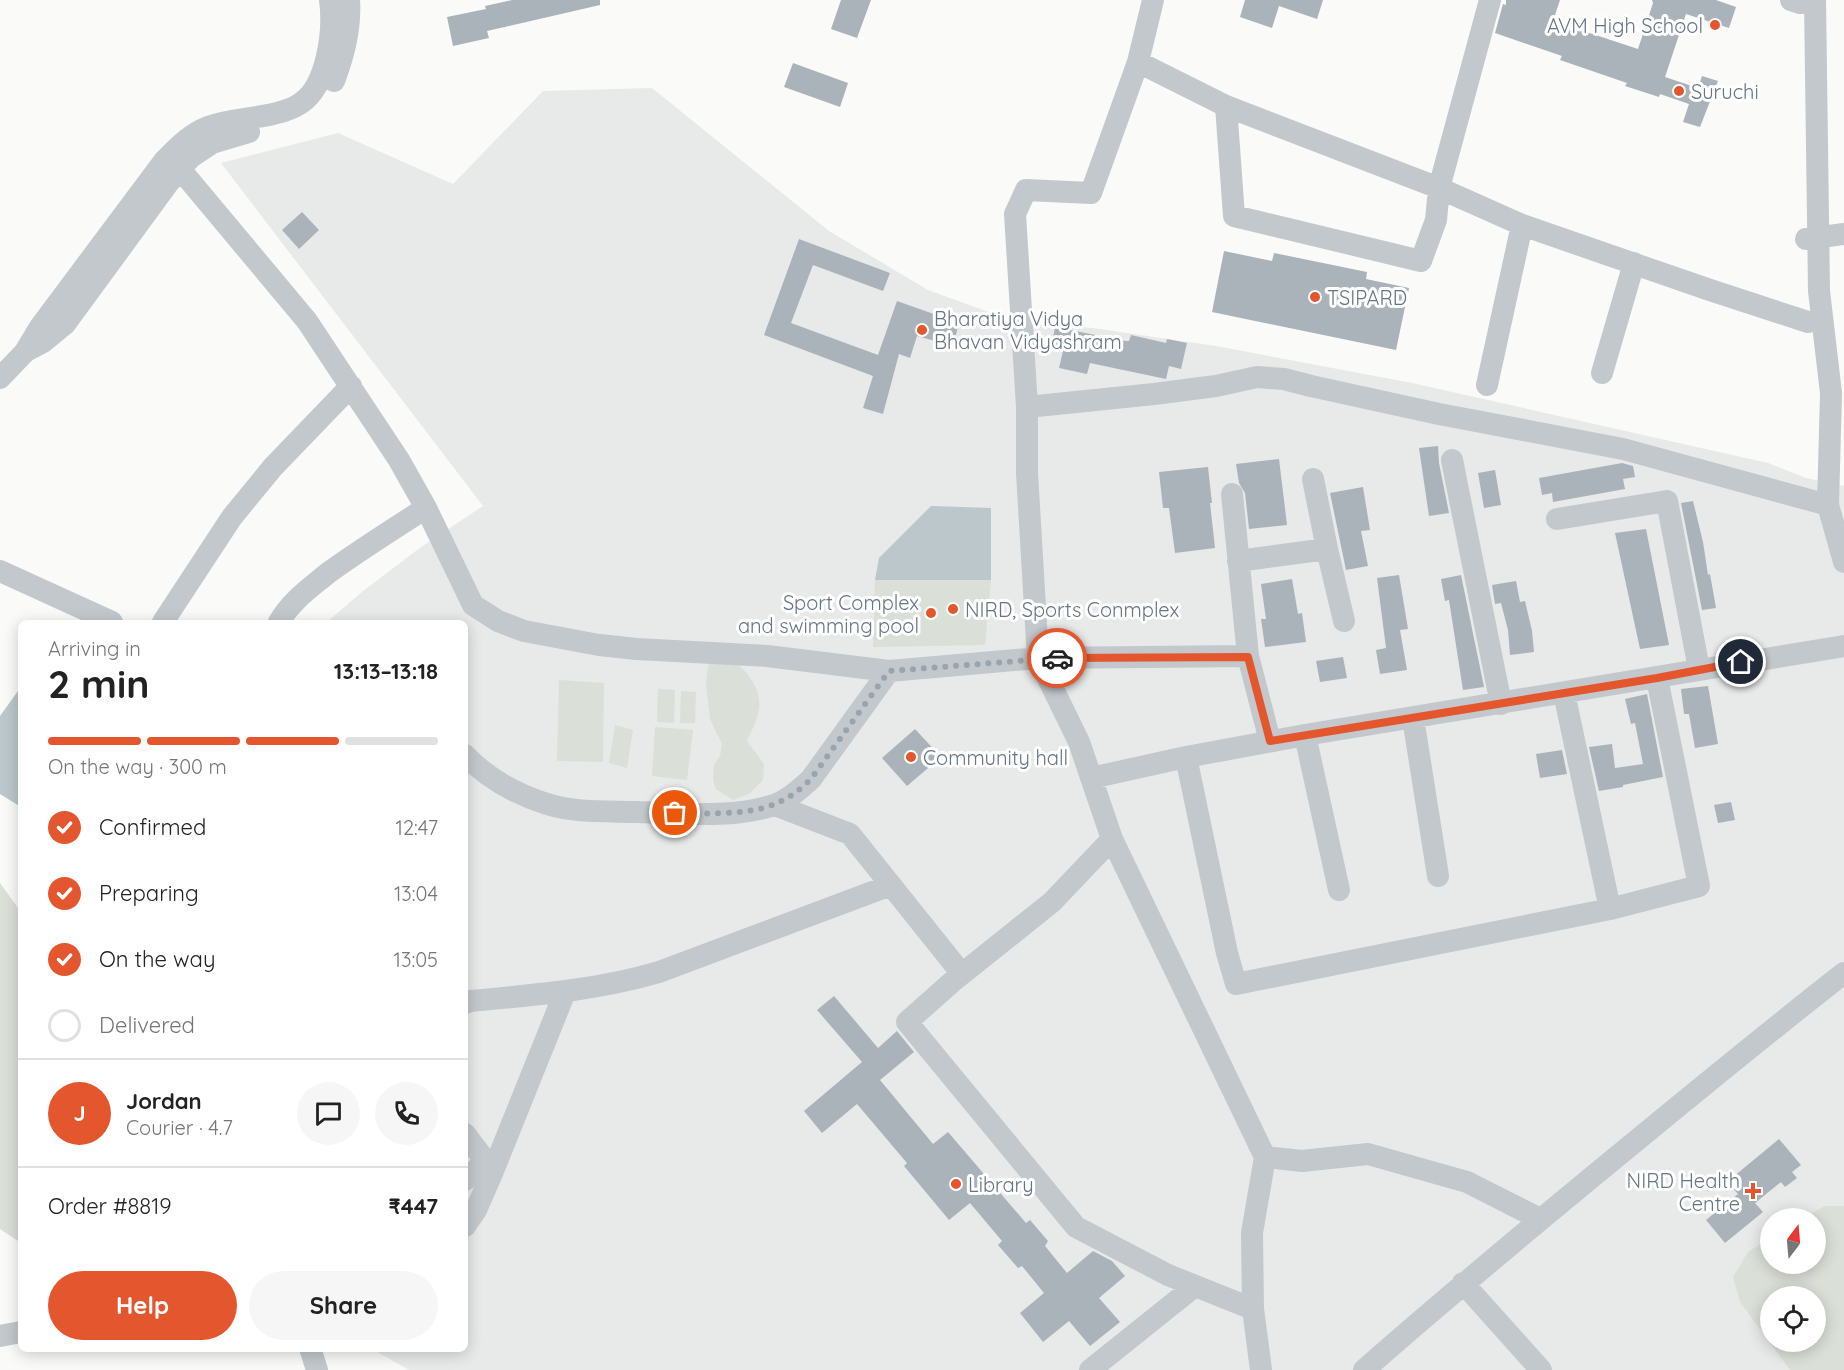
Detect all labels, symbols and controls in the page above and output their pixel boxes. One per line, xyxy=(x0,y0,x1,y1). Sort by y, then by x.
place label: AVM High School xyxy=(1547,13,1703,38)
marker: AVM High School xyxy=(1708,18,1722,32)
place label: Suruchi xyxy=(1691,79,1759,104)
marker: Suruchi xyxy=(1672,84,1686,98)
place label: TSIPARD xyxy=(1327,285,1407,310)
marker: TSIPARD xyxy=(1308,290,1322,304)
place label: Bharatiya Vidya Bhavan Vidyashram xyxy=(934,306,1122,354)
marker: Bharatiya Vidya Bhavan Vidyashram xyxy=(915,323,929,337)
place label: Sport Complex and swimming pool xyxy=(738,590,919,638)
place label: NIRD, Sports Conmplex xyxy=(965,597,1179,622)
marker: NIRD, Sports Conmplex xyxy=(946,602,960,616)
marker: Sport Complex and swimming pool xyxy=(924,606,938,620)
courier xyxy=(1027,628,1087,688)
text: Arriving in xyxy=(48,636,141,661)
pin xyxy=(1715,636,1766,687)
icon: car xyxy=(1041,642,1074,675)
icon: home xyxy=(1724,645,1757,678)
text: 13:13–13:18 xyxy=(334,657,438,685)
text: 2 min xyxy=(48,659,150,708)
place label: Community hall xyxy=(923,745,1068,770)
marker: Community hall xyxy=(904,750,918,764)
text: On the way · 300 m xyxy=(48,754,227,779)
pin xyxy=(649,787,700,838)
icon: bag xyxy=(658,796,691,829)
icon: check xyxy=(48,811,81,844)
text: Confirmed xyxy=(99,813,206,841)
text: 12:47 xyxy=(396,815,438,840)
icon: check xyxy=(48,877,81,910)
text: Preparing xyxy=(99,879,199,907)
text: 13:04 xyxy=(394,881,438,906)
icon: check xyxy=(48,943,81,976)
text: On the way xyxy=(99,945,215,973)
text: 13:05 xyxy=(394,947,438,972)
text: Delivered xyxy=(99,1011,195,1039)
button: chat xyxy=(297,1082,360,1145)
button: phone xyxy=(375,1082,438,1145)
text: Jordan xyxy=(126,1087,202,1115)
text: J xyxy=(73,1099,86,1127)
text: Courier · 4.7 xyxy=(126,1115,233,1140)
place label: NIRD Health Centre xyxy=(1627,1168,1740,1216)
place label: Library xyxy=(968,1172,1034,1197)
marker: Library xyxy=(949,1177,963,1191)
marker: NIRD Health Centre xyxy=(1744,1182,1762,1200)
text: Order #8819 xyxy=(48,1192,172,1220)
text: ₹447 xyxy=(389,1192,438,1220)
north arrow xyxy=(1760,1208,1826,1274)
map controls xyxy=(1760,1208,1826,1352)
button: Help xyxy=(48,1271,237,1340)
button: Share xyxy=(249,1271,438,1340)
button: locate xyxy=(1760,1286,1826,1352)

